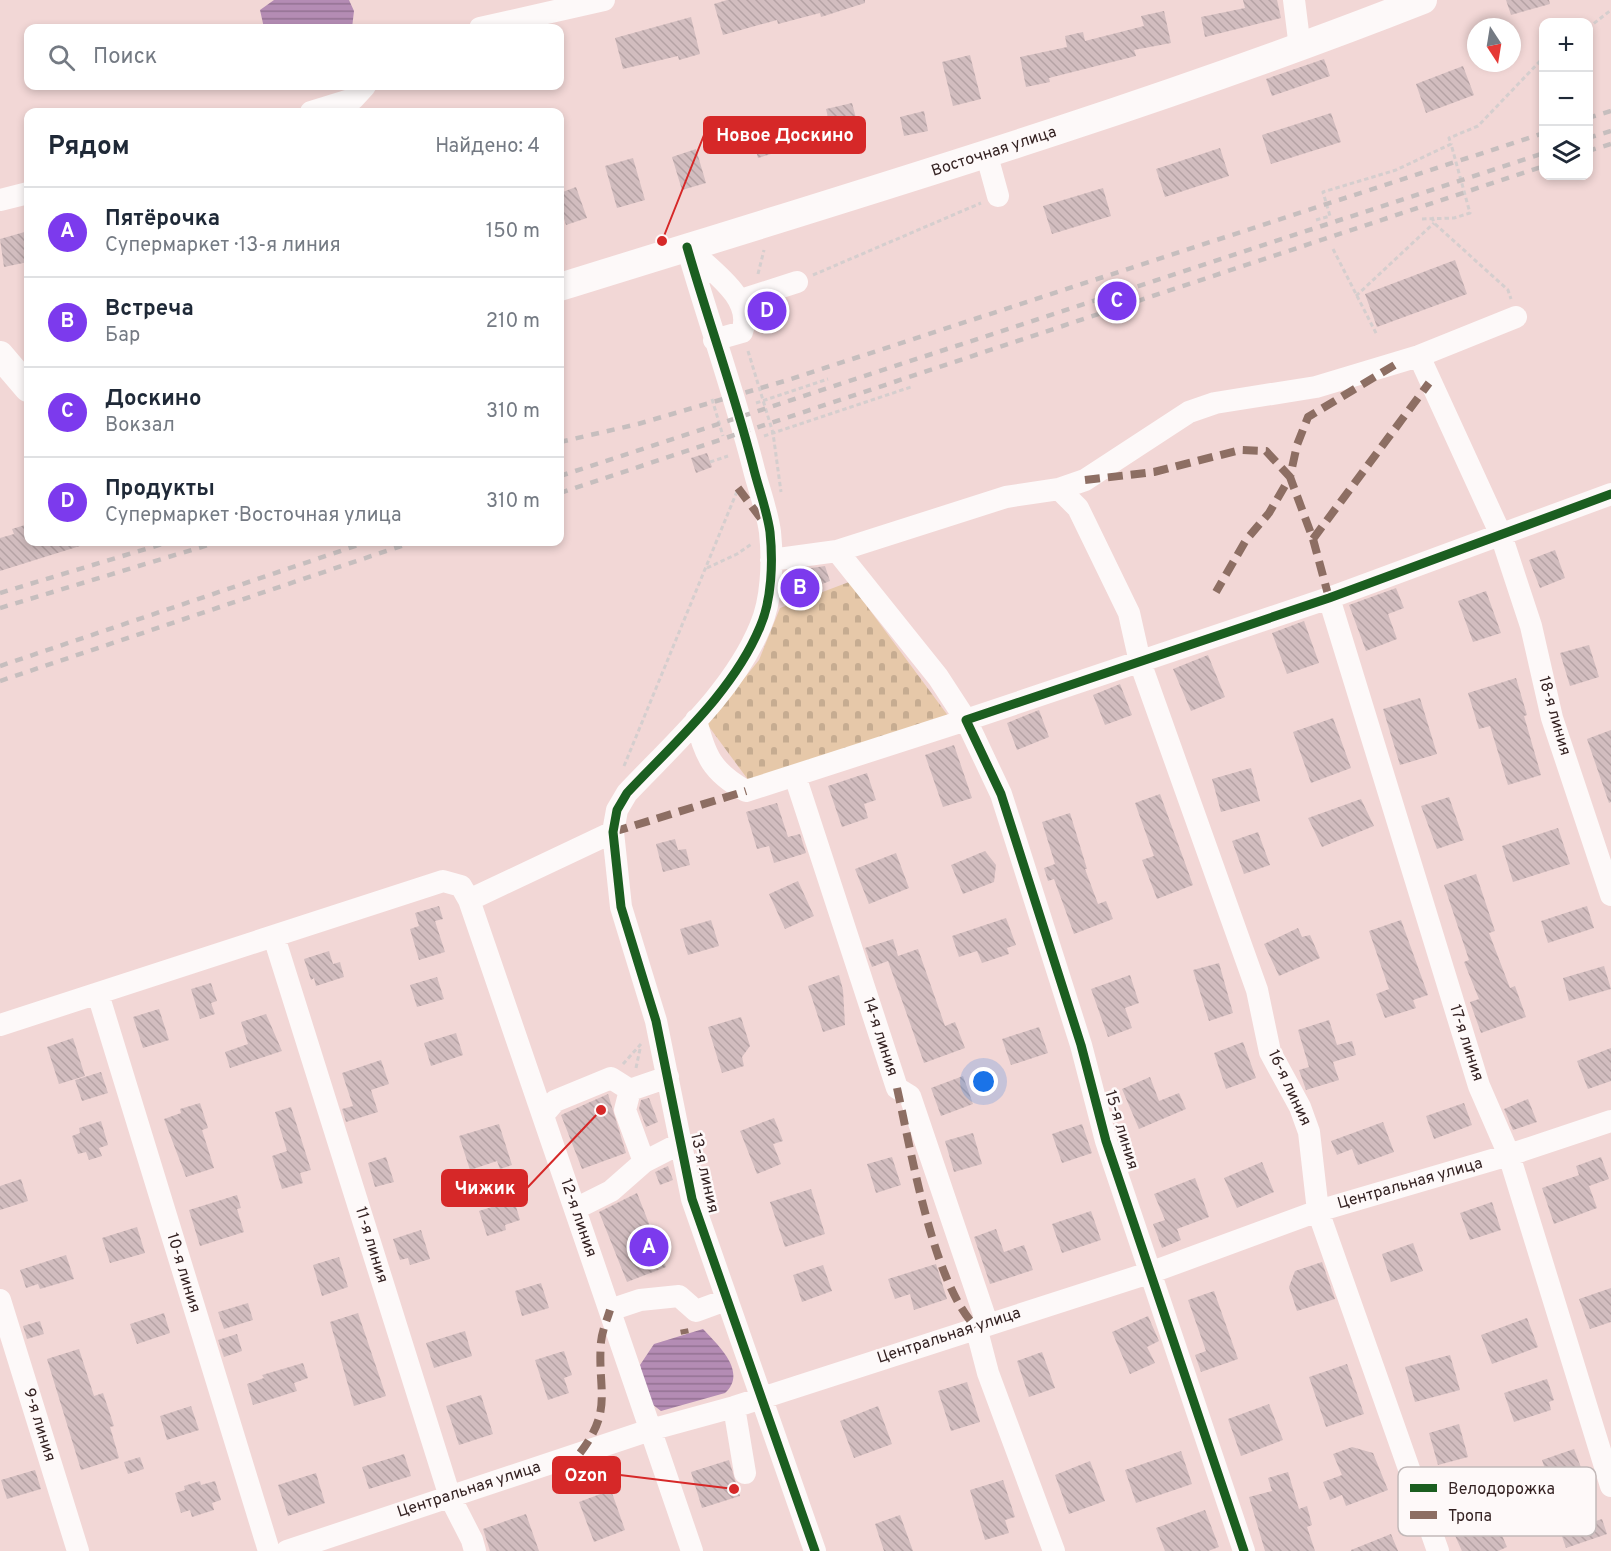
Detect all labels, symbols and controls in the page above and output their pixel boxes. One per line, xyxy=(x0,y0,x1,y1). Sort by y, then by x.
north arrow xyxy=(1467,18,1521,72)
map controls xyxy=(1539,18,1593,180)
button: + xyxy=(1539,18,1593,72)
search box xyxy=(24,24,564,90)
icon: search xyxy=(45,41,78,74)
text: Поиск xyxy=(93,44,157,71)
button: − xyxy=(1539,72,1593,126)
callout: Новое Доскино xyxy=(704,117,865,153)
street label: Восточная улица xyxy=(929,122,1059,182)
text: Новое Доскино xyxy=(716,125,854,148)
button: layers xyxy=(1539,126,1593,180)
text: Рядом xyxy=(48,131,130,164)
text: Найдено: 4 xyxy=(435,134,540,160)
text: Пятёрочка xyxy=(105,206,220,233)
text: A xyxy=(60,219,75,245)
text: 150 m xyxy=(486,219,540,245)
text: Супермаркет · 13-я линия xyxy=(105,233,341,259)
pin: C xyxy=(1098,278,1136,324)
pin: D xyxy=(748,288,786,334)
text: Встреча xyxy=(105,296,194,323)
text: B xyxy=(61,309,74,335)
text: 210 m xyxy=(486,309,540,335)
text: Бар xyxy=(105,323,140,349)
text: Доскино xyxy=(105,386,201,413)
text: C xyxy=(61,399,74,425)
text: 310 m xyxy=(486,399,540,425)
text: Вокзал xyxy=(105,413,175,439)
text: Продукты xyxy=(105,476,215,503)
text: D xyxy=(60,489,75,515)
text: 310 m xyxy=(486,489,540,515)
text: Супермаркет · Восточная улица xyxy=(105,503,402,529)
pin: B xyxy=(780,566,820,610)
street label: 18-я линия xyxy=(1533,674,1575,758)
street label: 14-я линия xyxy=(858,995,902,1079)
street label: 17-я линия xyxy=(1444,1002,1488,1084)
street label: 16-я линия xyxy=(1263,1047,1315,1129)
your location xyxy=(969,1067,998,1096)
street label: 15-я линия xyxy=(1099,1088,1143,1172)
street label: 13-я линия xyxy=(685,1131,723,1215)
street label: Центральная улица xyxy=(1335,1154,1485,1214)
callout: Чижик xyxy=(442,1170,527,1206)
street label: 12-я линия xyxy=(555,1176,601,1260)
text: Чижик xyxy=(454,1178,516,1201)
street label: 11-я линия xyxy=(350,1204,392,1286)
pin: A xyxy=(630,1224,668,1270)
street label: 10-я линия xyxy=(161,1231,205,1315)
street label: Центральная улица xyxy=(875,1303,1023,1369)
street label: 9-я линия xyxy=(18,1386,60,1464)
street label: Центральная улица xyxy=(395,1457,543,1523)
callout: Ozon xyxy=(553,1457,620,1493)
text: Ozon xyxy=(565,1465,607,1488)
legend xyxy=(1398,1467,1596,1536)
text: Велодорожка xyxy=(1448,1480,1555,1500)
text: Тропа xyxy=(1448,1507,1492,1527)

